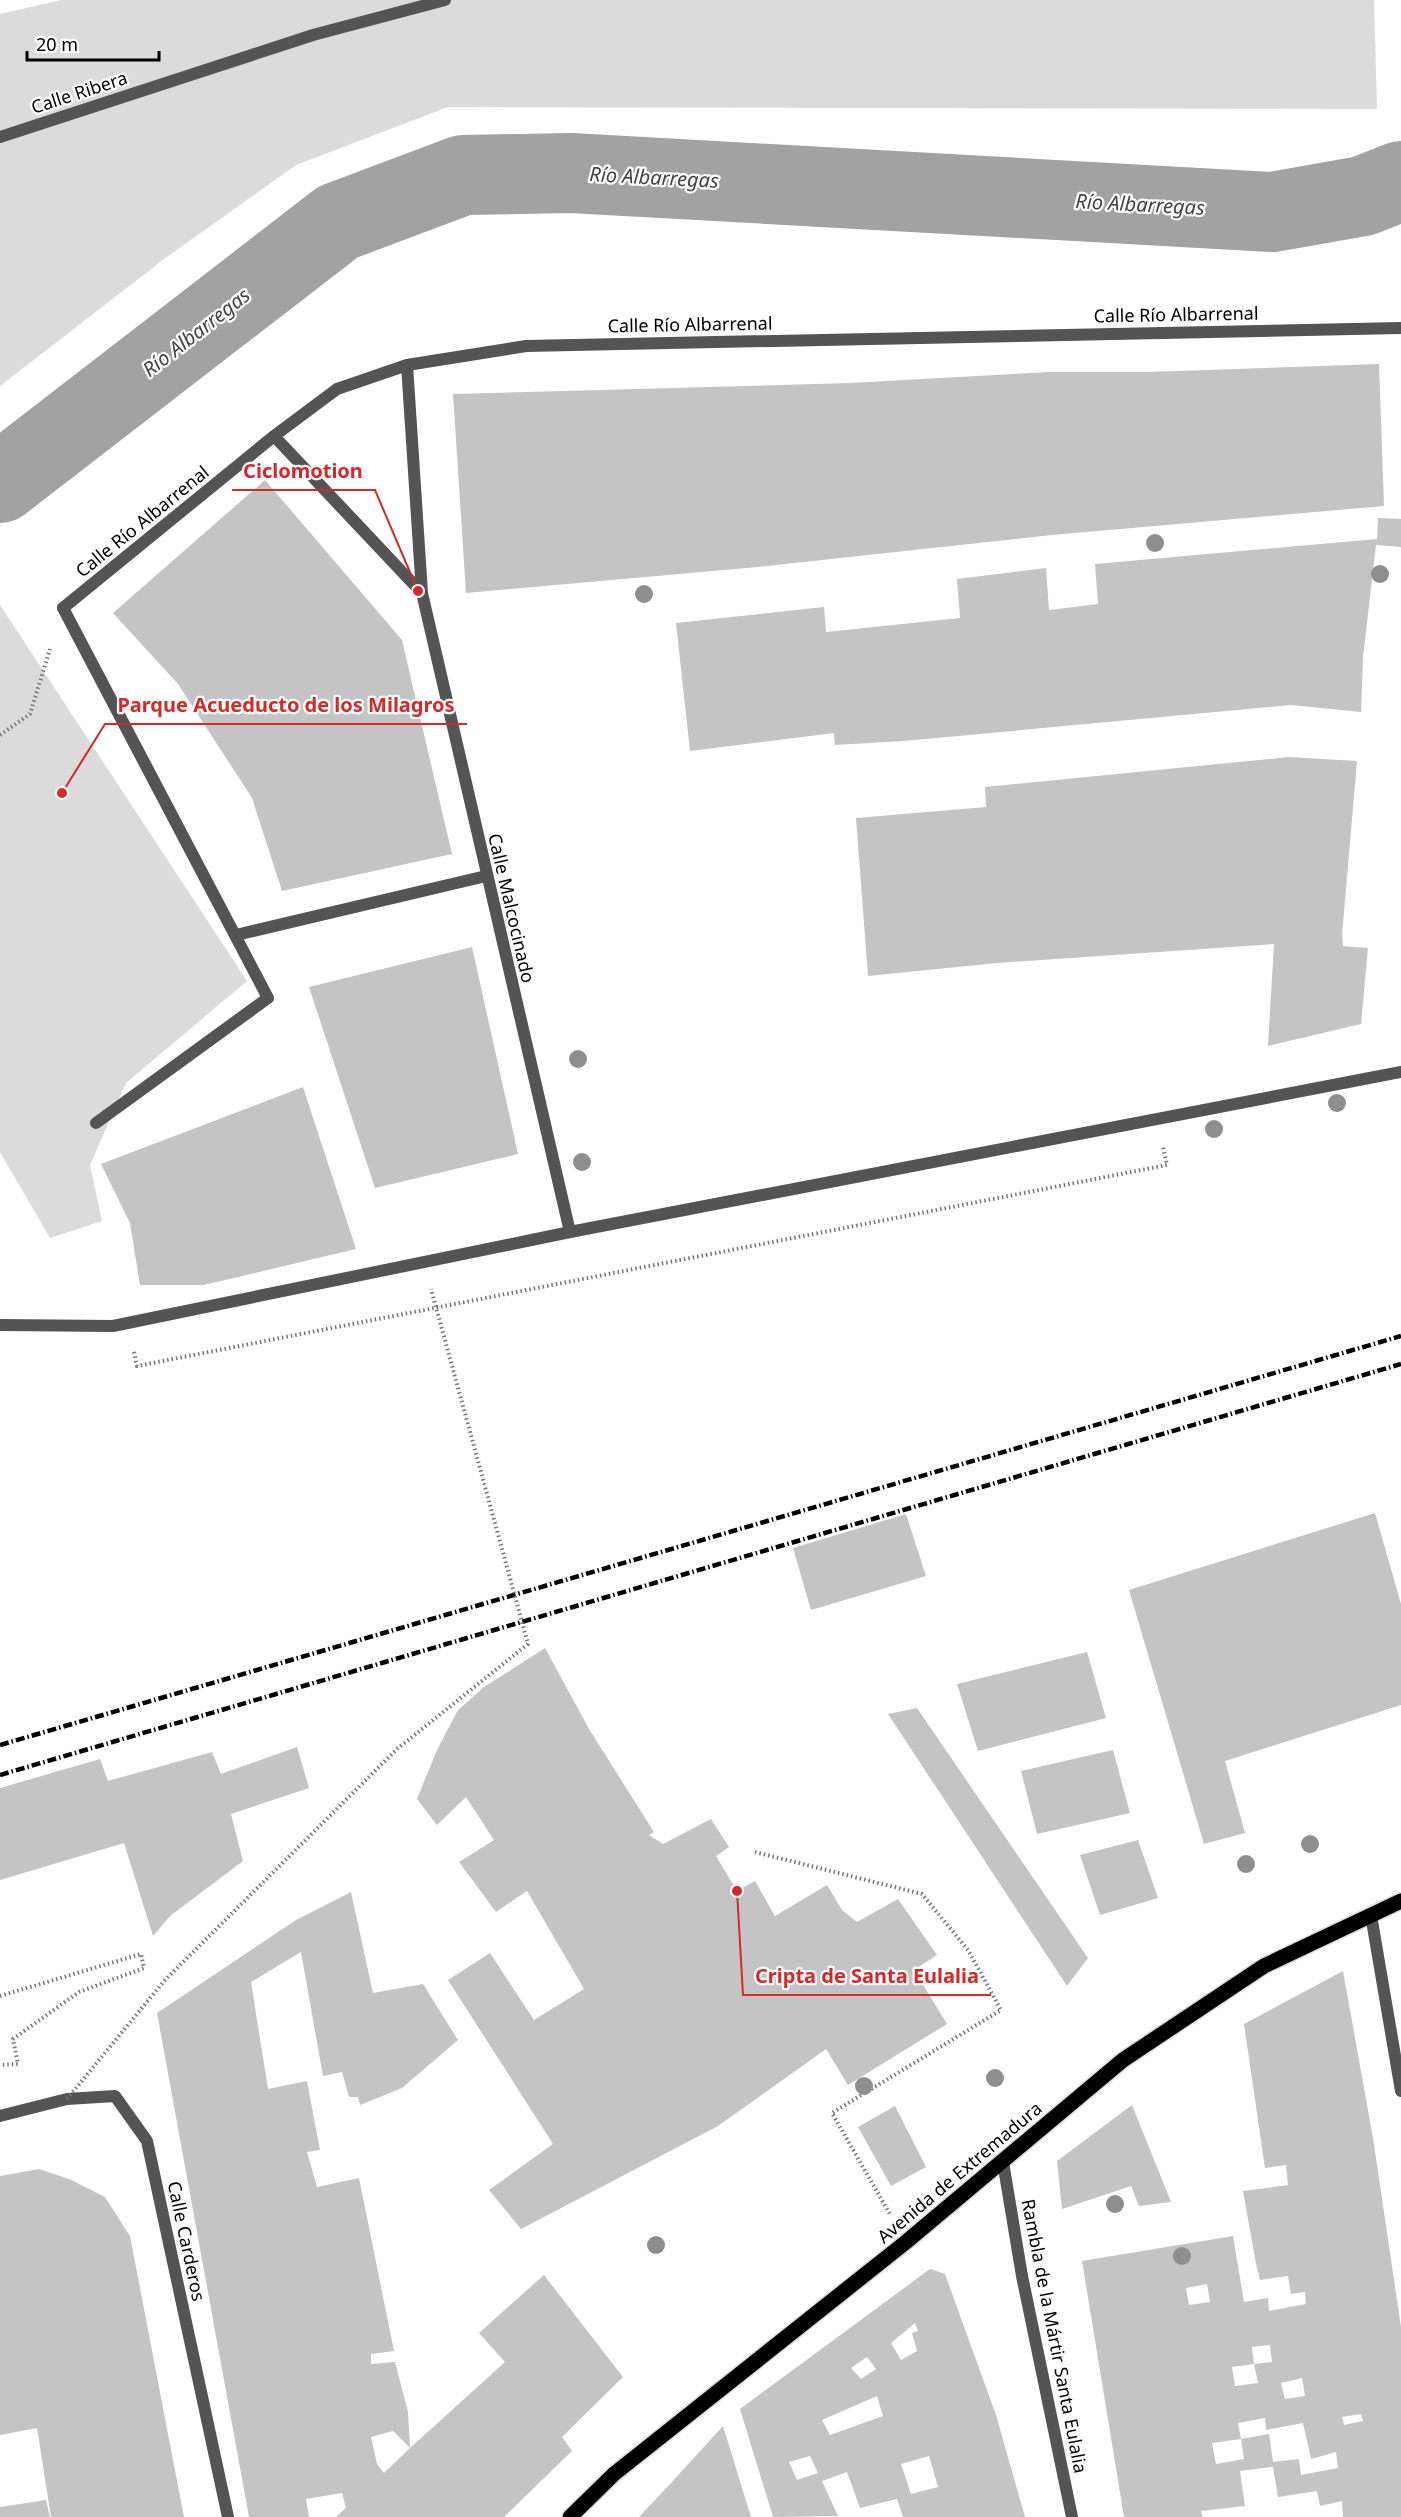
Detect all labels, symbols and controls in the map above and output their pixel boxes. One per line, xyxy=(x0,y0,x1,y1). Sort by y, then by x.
scale bar xyxy=(27,24,159,62)
text: 20 m xyxy=(36,32,78,56)
street label: Calle Ribera xyxy=(28,65,130,119)
water label: Río Albarregas xyxy=(589,160,720,194)
water label: Río Albarregas xyxy=(1075,187,1206,221)
water label: Río Albarregas xyxy=(137,281,256,383)
street label: Calle Río Albarrenal xyxy=(1093,301,1259,327)
street label: Calle Río Albarrenal xyxy=(607,311,773,337)
callout: Ciclomotion xyxy=(232,452,375,490)
text: Ciclomotion xyxy=(243,457,363,484)
street label: Calle Río Albarrenal xyxy=(70,460,214,582)
callout: Parque Acueducto de los Milagros xyxy=(105,686,467,724)
text: Parque Acueducto de los Milagros xyxy=(117,691,455,718)
street label: Calle Malcocinado xyxy=(483,831,541,985)
callout: Cripta de Santa Eulalia xyxy=(743,1957,991,1995)
text: Cripta de Santa Eulalia xyxy=(755,1962,979,1989)
street label: Avenida de Extremadura xyxy=(872,2096,1046,2248)
street label: Calle Carderos xyxy=(163,2179,211,2303)
street label: Rambla de la Mártir Santa Eulalia xyxy=(1017,2197,1093,2475)

